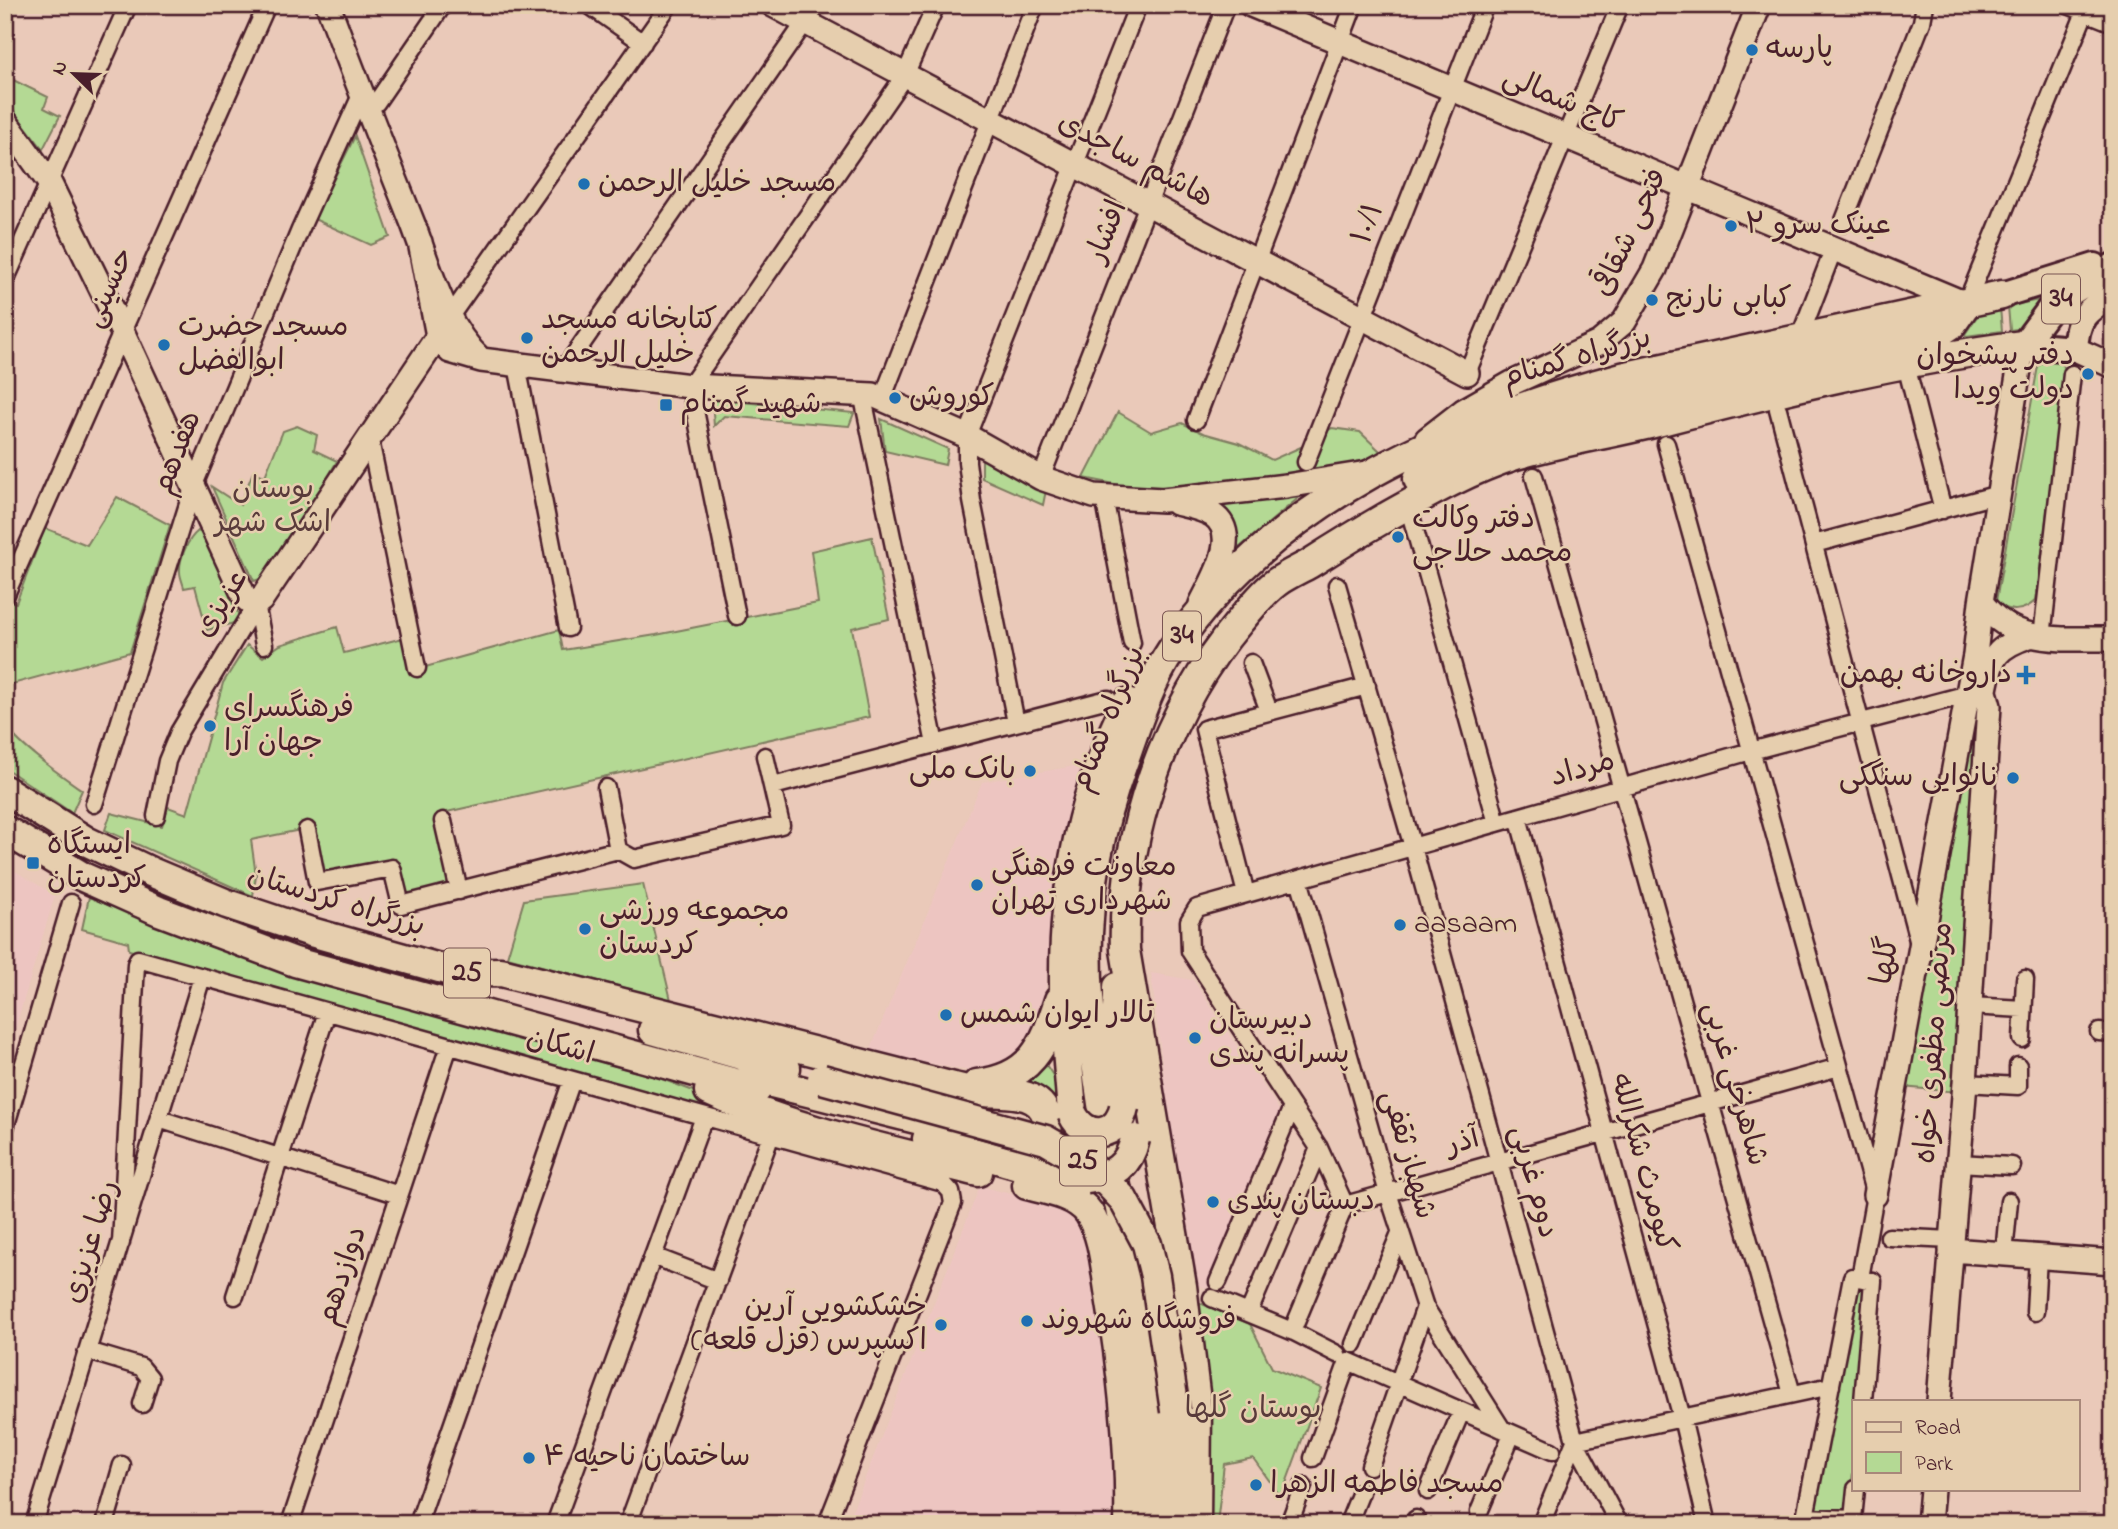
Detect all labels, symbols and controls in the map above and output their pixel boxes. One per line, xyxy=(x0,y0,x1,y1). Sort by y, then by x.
place label: پارسه xyxy=(1766,28,1833,72)
north arrow xyxy=(38,38,108,108)
marker: پارسه xyxy=(1744,42,1760,58)
street label: کاج شمالی xyxy=(1495,56,1629,146)
text: N xyxy=(46,57,76,80)
street label: هاشم ساجدی xyxy=(1049,101,1221,221)
place label: مسجد خلیل الرحمن xyxy=(598,162,836,206)
street label: فتحی شقاقی xyxy=(1582,162,1680,304)
marker: مسجد خلیل الرحمن xyxy=(576,176,592,192)
street label: افشار xyxy=(1074,194,1140,273)
street label: ۱۰/۱ xyxy=(1341,197,1397,251)
place label: عینک سرو ۲ xyxy=(1745,204,1891,248)
marker: عینک سرو ۲ xyxy=(1723,218,1739,234)
street label: حسینی xyxy=(73,241,147,335)
road number: 34 xyxy=(2042,274,2080,324)
place label: کبابی نارنج xyxy=(1666,278,1792,322)
marker: کبابی نارنج xyxy=(1644,292,1660,308)
place label: كتابخانه مسجد خليل الرحمن xyxy=(541,299,718,377)
place label: مسجد حضرت ابوالفضل xyxy=(178,306,348,384)
street label: بزرگراه گمنام xyxy=(1497,317,1657,401)
marker: كتابخانه مسجد خليل الرحمن xyxy=(519,330,535,346)
place label: دفتر پیشخوان دولت ویدا xyxy=(1916,335,2074,413)
marker: مسجد حضرت ابوالفضل xyxy=(156,337,172,353)
marker: دفتر پیشخوان دولت ویدا xyxy=(2080,366,2096,382)
place label: کوروش xyxy=(909,376,995,420)
place label: شهید گمنام xyxy=(680,383,821,427)
marker: کوروش xyxy=(887,390,903,406)
marker: شهید گمنام xyxy=(658,397,674,413)
street label: هفدهم xyxy=(142,405,214,501)
park label: بوستان اشک شهر xyxy=(212,468,331,546)
place label: دفتر وکالت محمد حلاجی xyxy=(1412,498,1572,576)
marker: دفتر وکالت محمد حلاجی xyxy=(1390,529,1406,545)
street label: عزیزی xyxy=(183,561,261,647)
road number: 34 xyxy=(1163,612,1201,660)
street label: بزرگراه گمنام xyxy=(1060,640,1158,798)
place label: داروخانه بهمن xyxy=(1840,653,2012,697)
marker: داروخانه بهمن xyxy=(2018,667,2034,683)
place label: فرهنگسرای جهان آرا xyxy=(224,687,354,765)
marker: فرهنگسرای جهان آرا xyxy=(202,718,218,734)
street label: مرداد xyxy=(1545,740,1621,800)
place label: بانک ملی xyxy=(909,749,1016,793)
place label: نانوایی سنگکی xyxy=(1839,756,1999,800)
marker: بانک ملی xyxy=(1022,763,1038,779)
marker: نانوایی سنگکی xyxy=(2005,770,2021,786)
place label: ایستگاه کردستان xyxy=(47,824,147,902)
place label: معاونت فرهنگی شهرداری تهران xyxy=(991,846,1177,924)
street label: بزرگراه کردستان xyxy=(242,854,430,950)
marker: ایستگاه کردستان xyxy=(25,855,41,871)
marker: معاونت فرهنگی شهرداری تهران xyxy=(969,877,985,893)
place label: مجموعه ورزشی کردستان xyxy=(599,890,789,968)
place label: aasaam xyxy=(1414,903,1517,947)
marker: aasaam xyxy=(1392,917,1408,933)
marker: مجموعه ورزشی کردستان xyxy=(577,921,593,937)
street label: مرتضی مظفری خواه xyxy=(1905,921,1965,1165)
street label: گلها xyxy=(1861,934,1913,988)
road number: 25 xyxy=(444,948,490,998)
place label: تالار ایوان شمس xyxy=(960,993,1154,1037)
street label: شاهرخی غربی xyxy=(1690,997,1778,1171)
place label: دبیرستان پسرانه پندی xyxy=(1209,999,1349,1077)
marker: تالار ایوان شمس xyxy=(938,1007,954,1023)
street label: اشکان xyxy=(521,1016,599,1078)
marker: دبیرستان پسرانه پندی xyxy=(1187,1030,1203,1046)
street label: کیومرث شکرالله xyxy=(1597,1068,1687,1258)
street label: شهباز ثقفی xyxy=(1368,1085,1446,1225)
street label: آذر xyxy=(1438,1117,1487,1170)
street label: دوم غربی xyxy=(1497,1121,1569,1243)
road number: 25 xyxy=(1060,1136,1106,1186)
street label: رضا عزیزی xyxy=(52,1175,132,1309)
place label: دبستان پندی xyxy=(1227,1180,1375,1224)
marker: دبستان پندی xyxy=(1205,1194,1221,1210)
street label: دوازدهم xyxy=(306,1221,380,1331)
place label: خشکشویی آرین اکسپرس (قزل قلعه) xyxy=(691,1286,927,1364)
place label: فروشگاه شهروند xyxy=(1041,1299,1236,1343)
marker: فروشگاه شهروند xyxy=(1019,1313,1035,1329)
marker: خشکشویی آرین اکسپرس (قزل قلعه) xyxy=(933,1317,949,1333)
park label: بوستان گلها xyxy=(1184,1388,1322,1432)
legend xyxy=(1852,1400,2080,1490)
text: Road xyxy=(1915,1414,1961,1444)
place label: ساختمان ناحیه ۴ xyxy=(543,1436,751,1480)
marker: ساختمان ناحیه ۴ xyxy=(521,1450,537,1466)
text: Park xyxy=(1915,1450,1954,1480)
place label: مسجد فاطمه الزهرا xyxy=(1270,1463,1503,1507)
marker: مسجد فاطمه الزهرا xyxy=(1248,1477,1264,1493)

